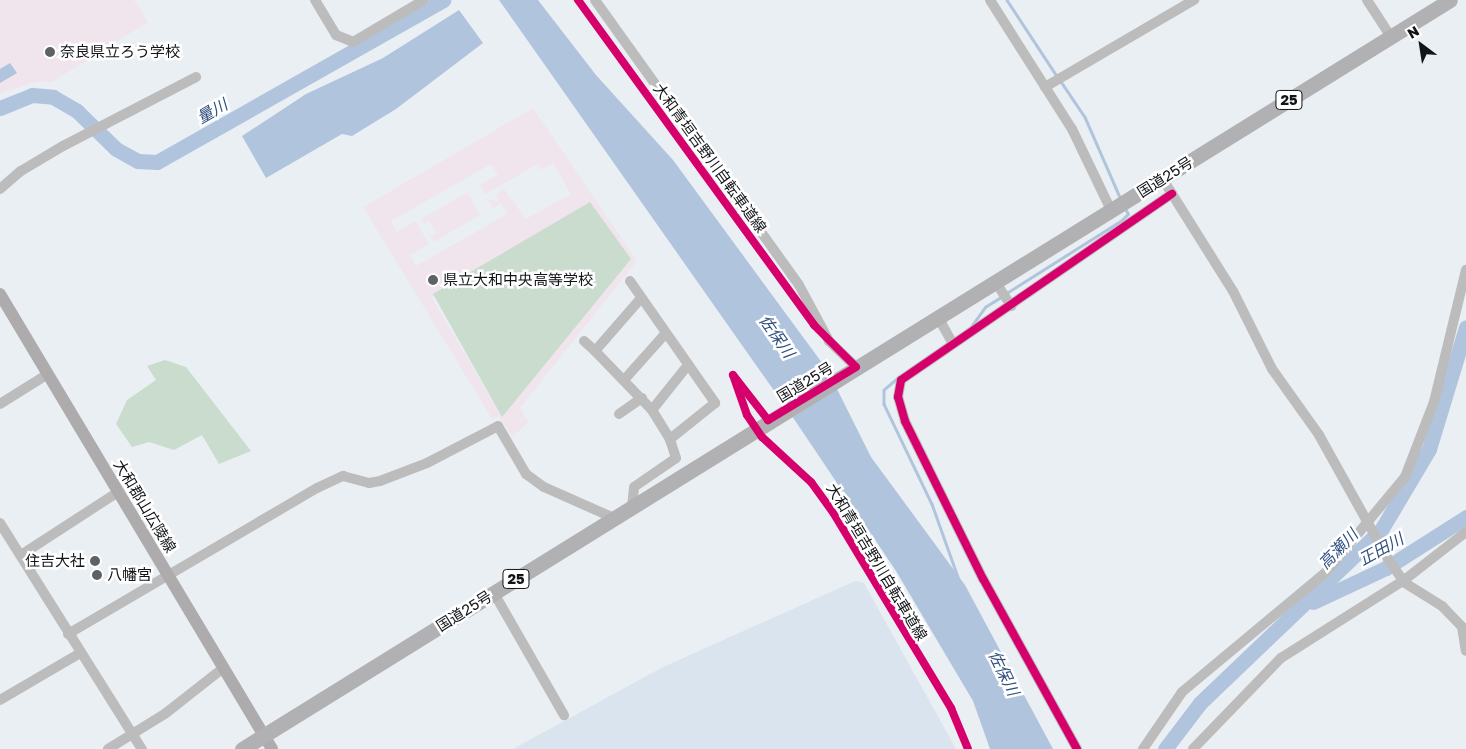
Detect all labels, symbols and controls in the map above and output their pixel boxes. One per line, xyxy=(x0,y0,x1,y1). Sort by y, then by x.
north arrow xyxy=(1396,20,1446,70)
text: N xyxy=(1404,22,1422,42)
place label: 奈良県立ろう学校 xyxy=(60,43,180,61)
marker: 奈良県立ろう学校 xyxy=(44,46,56,58)
street label: 大和青垣吉野川自転車道線 xyxy=(650,80,770,236)
road number: 25 xyxy=(1275,88,1303,112)
water label: 量川 xyxy=(193,95,231,127)
street label: 国道25号 xyxy=(1134,153,1196,201)
place label: 県立大和中央高等学校 xyxy=(443,271,593,289)
marker: 県立大和中央高等学校 xyxy=(427,274,439,286)
water label: 佐保川 xyxy=(755,311,799,361)
street label: 国道25号 xyxy=(774,358,836,406)
street label: 大和郡山広陵線 xyxy=(110,456,180,556)
street label: 大和青垣吉野川自転車道線 xyxy=(823,480,931,644)
water label: 高瀬川 xyxy=(1314,525,1362,573)
water label: 正田川 xyxy=(1355,529,1407,569)
place label: 住吉大社 xyxy=(25,552,85,570)
marker: 住吉大社 xyxy=(89,555,101,567)
place label: 八幡宮 xyxy=(107,566,152,584)
road number: 25 xyxy=(502,568,530,590)
marker: 八幡宮 xyxy=(91,569,103,581)
street label: 国道25号 xyxy=(433,587,495,635)
water label: 佐保川 xyxy=(985,647,1023,699)

